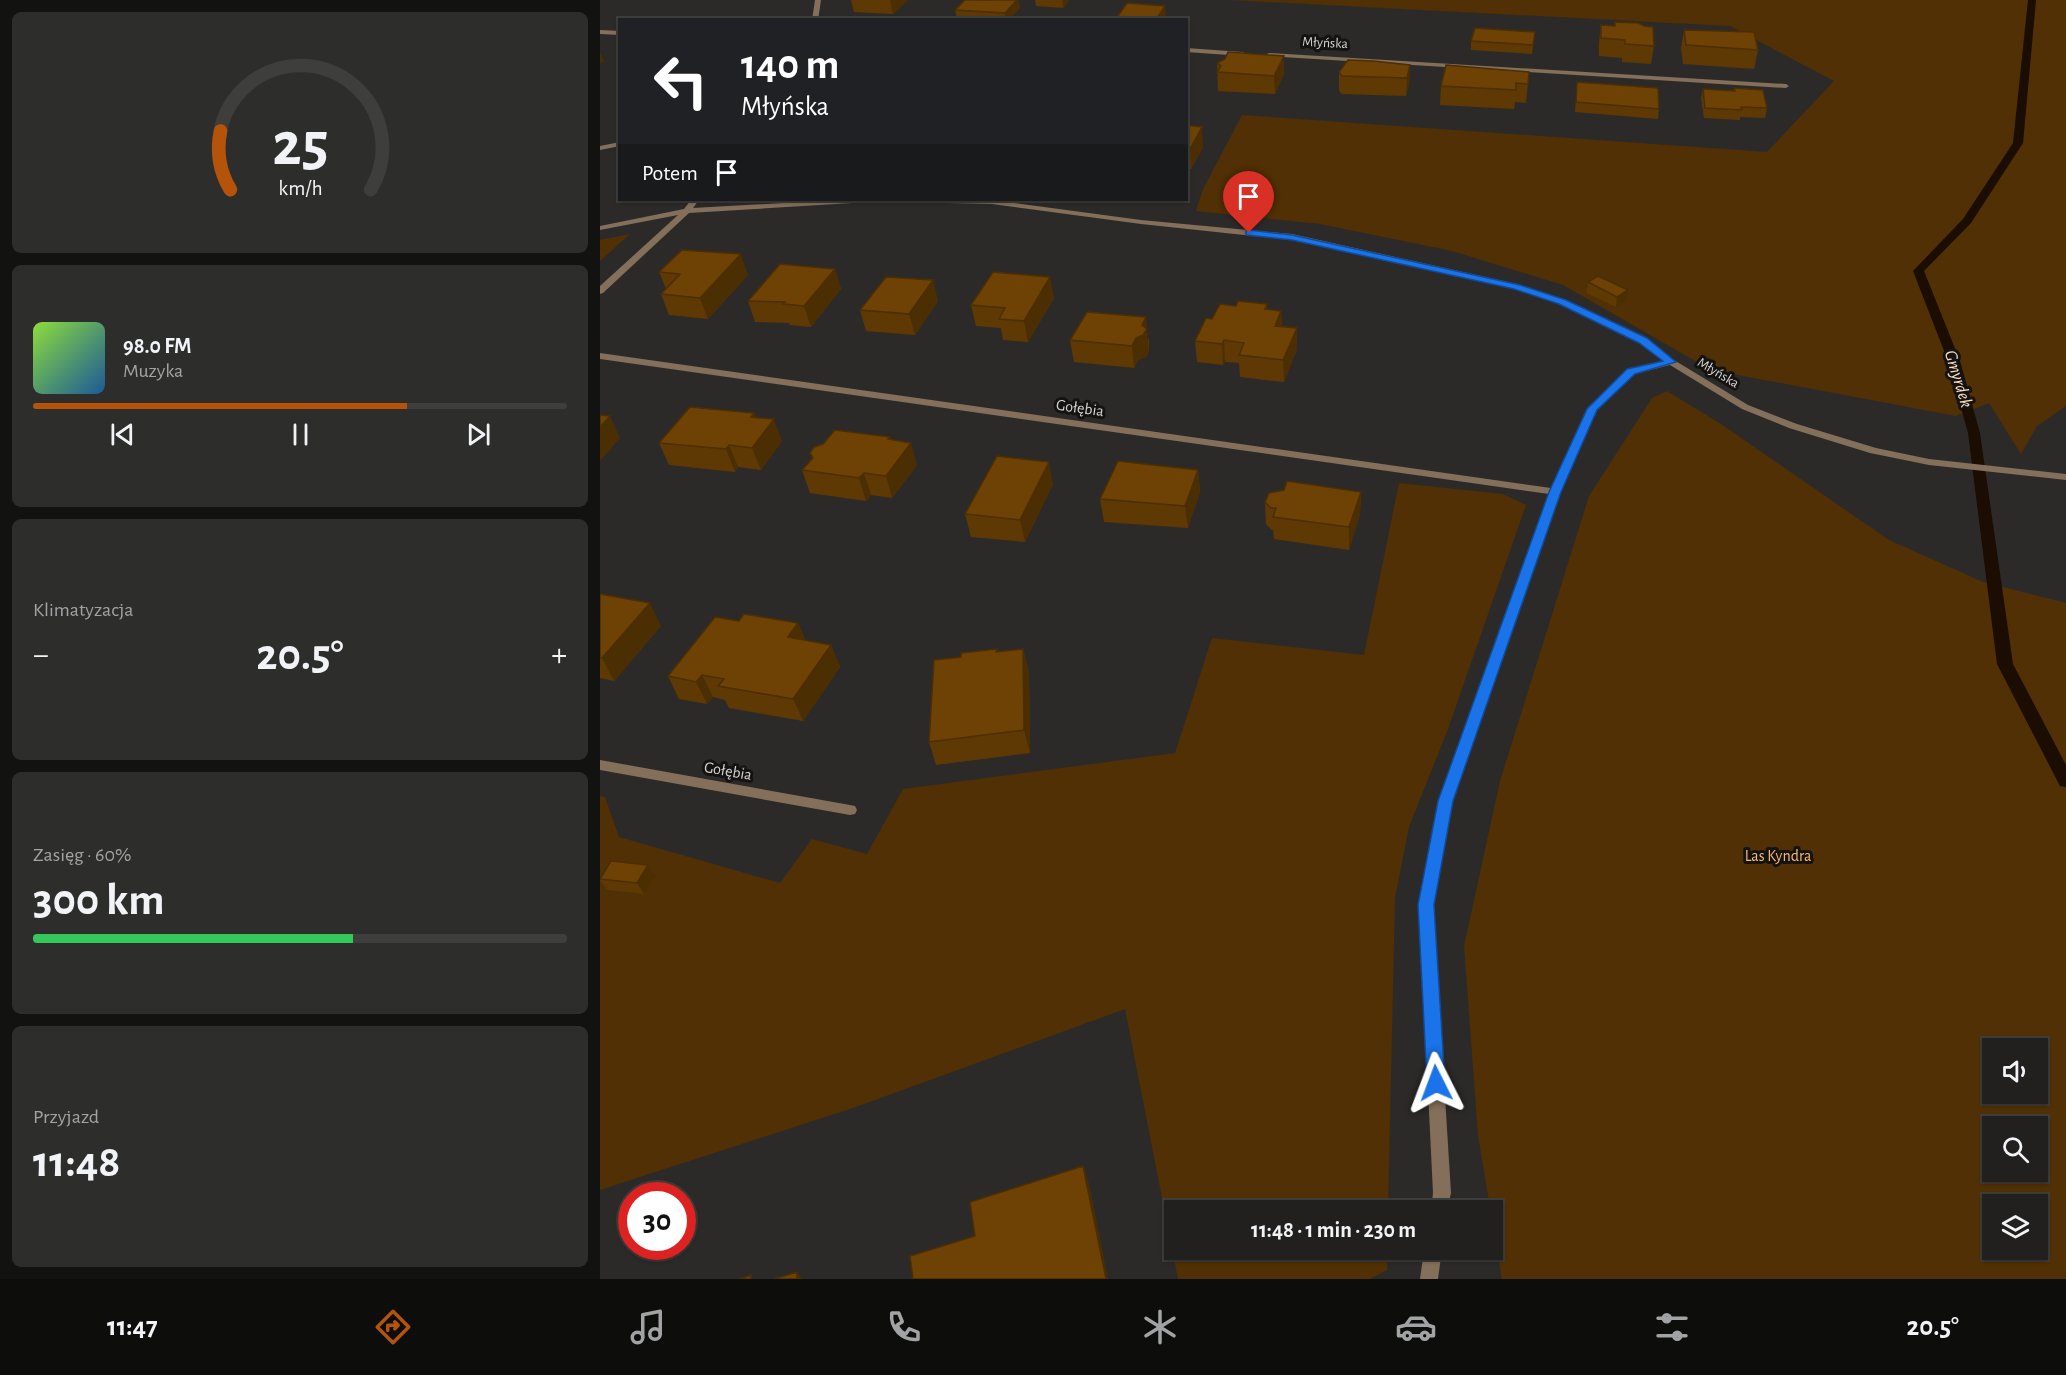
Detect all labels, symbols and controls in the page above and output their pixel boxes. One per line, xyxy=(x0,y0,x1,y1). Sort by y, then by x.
street label: Młyńska xyxy=(1302,35,1349,51)
icon: left xyxy=(642,42,720,120)
text: 140 m xyxy=(741,44,839,86)
text: Młyńska xyxy=(741,93,829,120)
text: 25 xyxy=(272,114,328,176)
icon: arrive xyxy=(710,156,743,189)
text: Potem xyxy=(642,162,698,184)
pin xyxy=(1223,171,1274,233)
text: km/h xyxy=(278,178,322,199)
icon: arrive xyxy=(1232,180,1265,213)
text: 98.0 FM xyxy=(123,335,192,357)
water label: Gmyrdek xyxy=(1941,348,1975,410)
street label: Młyńska xyxy=(1695,355,1742,391)
text: Muzyka xyxy=(123,361,183,381)
street label: Gołębia xyxy=(1055,397,1105,419)
icon: previous xyxy=(106,418,139,451)
icon: pause xyxy=(284,418,317,451)
icon: next xyxy=(462,418,495,451)
text: Klimatyzacja xyxy=(33,600,134,620)
text: 20.5° xyxy=(256,633,344,678)
text: − xyxy=(33,639,49,672)
text: + xyxy=(551,639,567,672)
street label: Gołębia xyxy=(703,759,753,783)
text: Zasięg · 60% xyxy=(33,845,131,865)
park label: Las Kyndra xyxy=(1745,848,1811,865)
text: 300 km xyxy=(33,878,165,923)
map controls xyxy=(1982,1038,2048,1260)
button: sound xyxy=(1982,1038,2048,1104)
position arrow xyxy=(1404,1051,1468,1115)
text: Przyjazd xyxy=(33,1107,99,1127)
button: search xyxy=(1982,1116,2048,1182)
text: 11:48 xyxy=(33,1140,121,1185)
speed limit sign: 30 xyxy=(618,1182,696,1260)
button: layers xyxy=(1982,1194,2048,1260)
text: 11:48 · 1 min · 230 m xyxy=(1251,1219,1416,1241)
icon: directions xyxy=(372,1306,414,1348)
icon: music xyxy=(627,1306,669,1348)
icon: phone xyxy=(883,1306,925,1348)
icon: climate xyxy=(1139,1306,1181,1348)
icon: car xyxy=(1395,1306,1437,1348)
icon: filters xyxy=(1651,1306,1693,1348)
text: 11:47 xyxy=(107,1313,158,1340)
text: 20.5° xyxy=(1906,1313,1959,1340)

